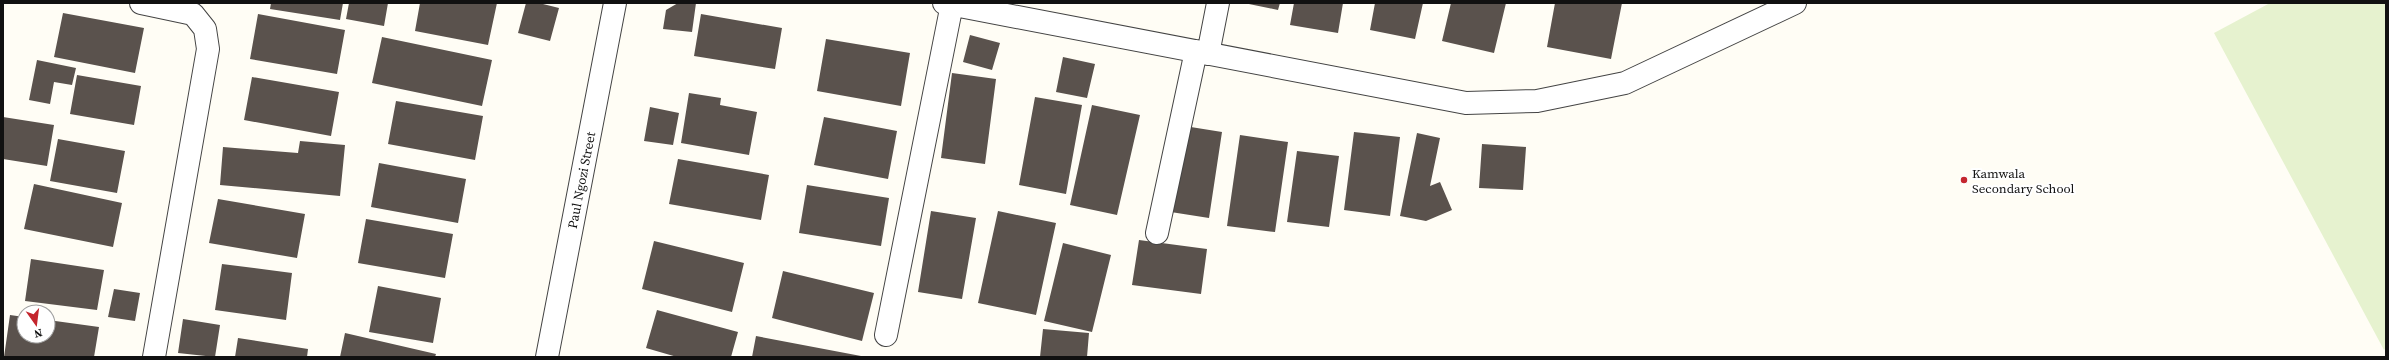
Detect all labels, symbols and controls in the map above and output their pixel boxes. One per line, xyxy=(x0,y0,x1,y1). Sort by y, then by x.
street label: Paul Ngozi Street xyxy=(564,130,599,230)
place label: Kamwala Secondary School xyxy=(1972,165,2075,197)
marker: Kamwala Secondary School xyxy=(1959,175,1969,185)
north arrow xyxy=(16,304,56,344)
text: N xyxy=(33,325,44,341)

